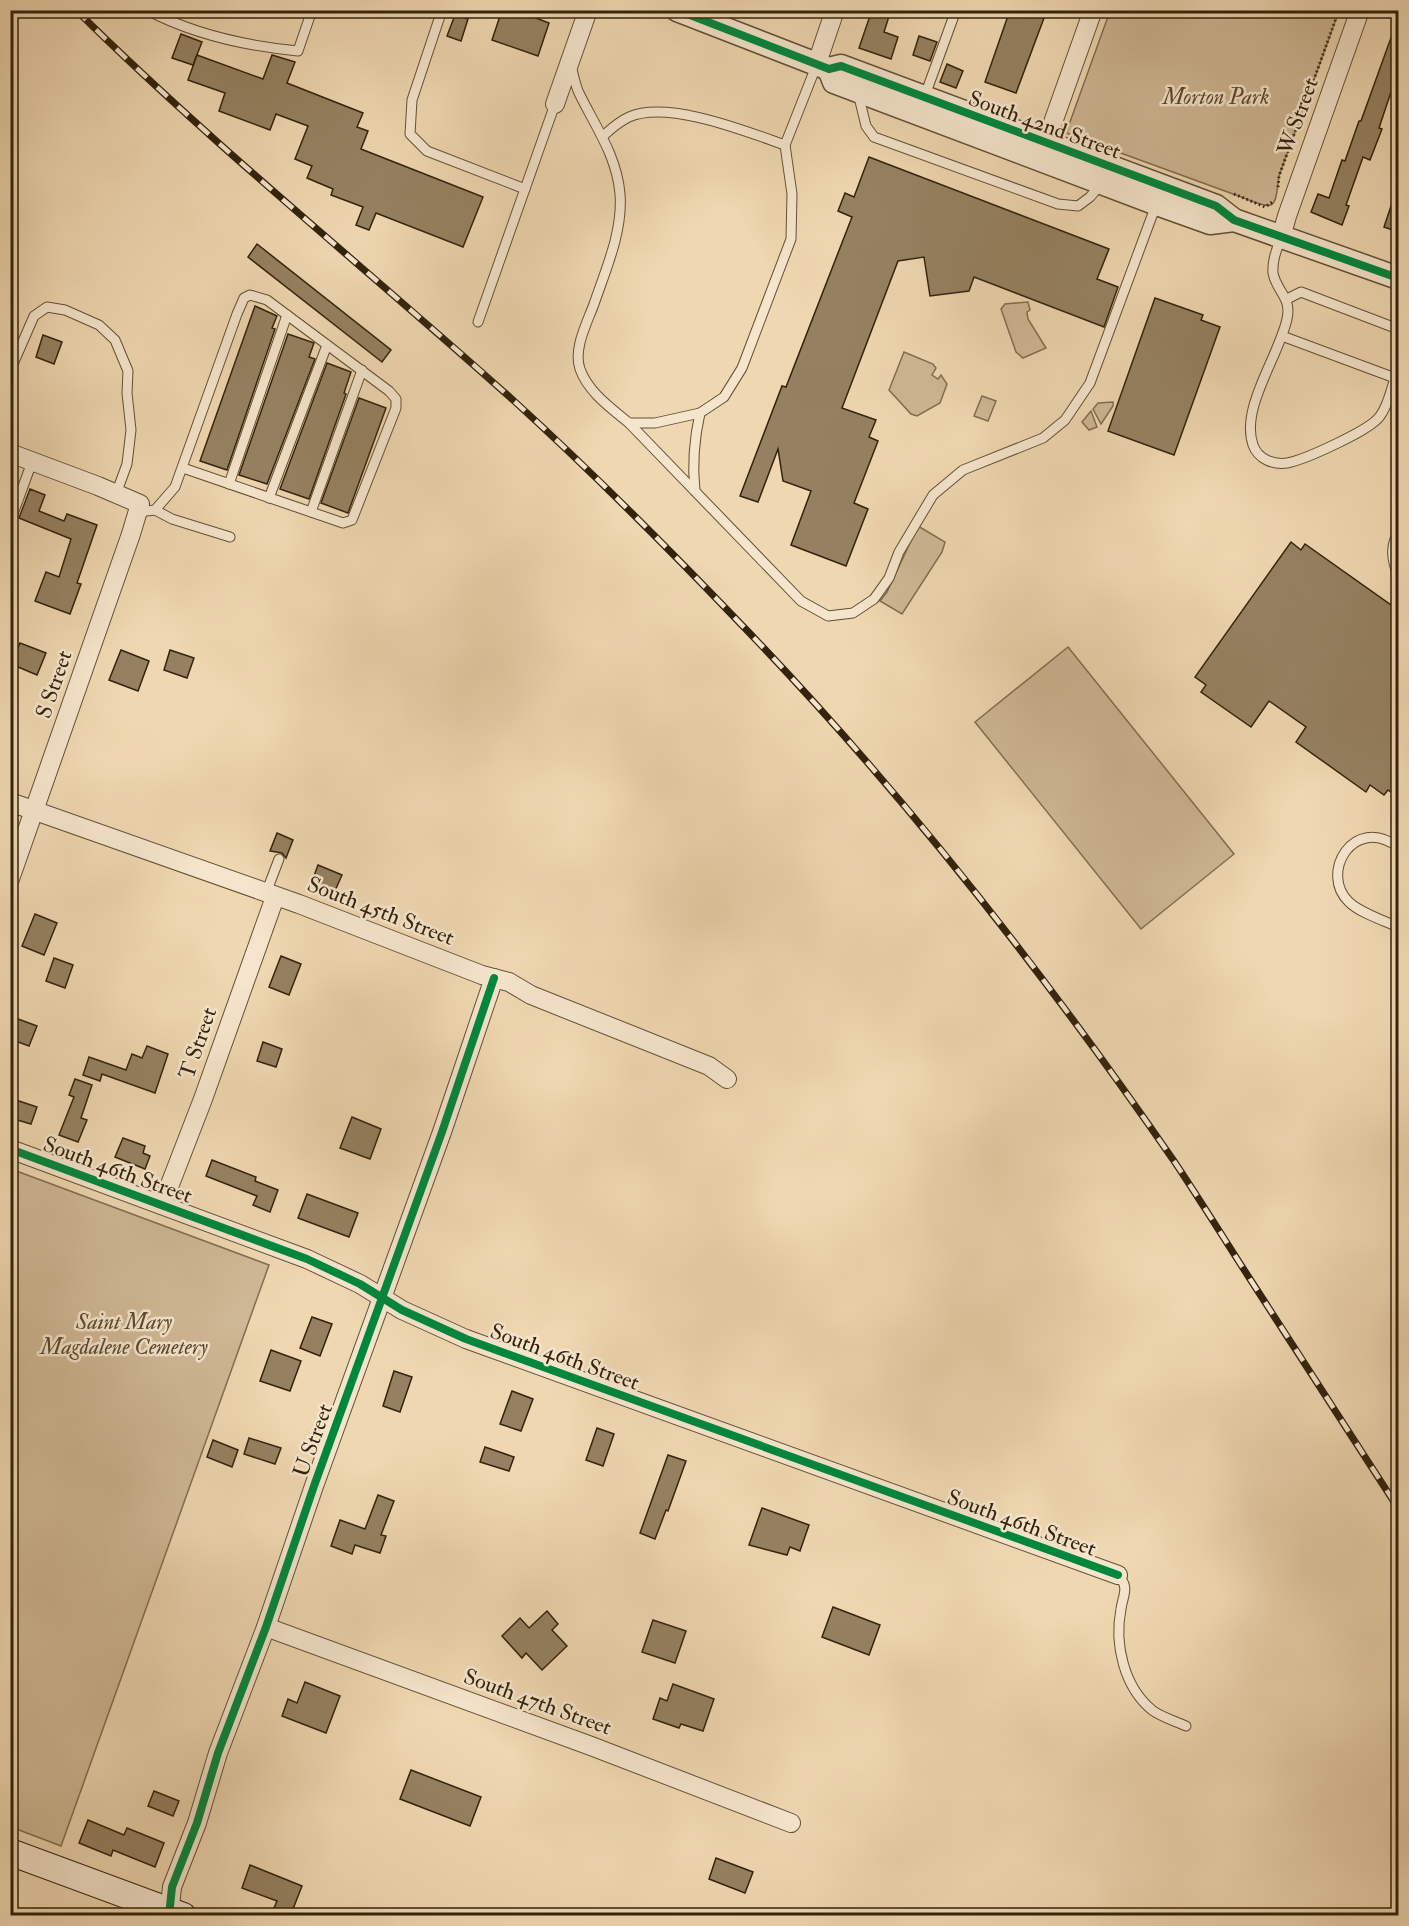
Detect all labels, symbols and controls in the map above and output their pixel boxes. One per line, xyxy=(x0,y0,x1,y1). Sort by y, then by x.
street label: W Street xyxy=(1271,74,1325,160)
park label: Morton Park xyxy=(1161,83,1269,111)
street label: South 42nd Street xyxy=(965,84,1125,165)
street label: S Street xyxy=(29,647,79,722)
street label: South 45th Street xyxy=(303,870,458,952)
street label: T Street xyxy=(173,1004,223,1083)
street label: South 46th Street xyxy=(39,1130,196,1210)
park label: Saint Mary Magdalene Cemetery xyxy=(38,1308,208,1361)
street label: South 46th Street xyxy=(486,1317,643,1397)
street label: U Street xyxy=(287,1400,339,1481)
street label: South 46th Street xyxy=(943,1483,1100,1563)
street label: South 47th Street xyxy=(460,1662,615,1742)

